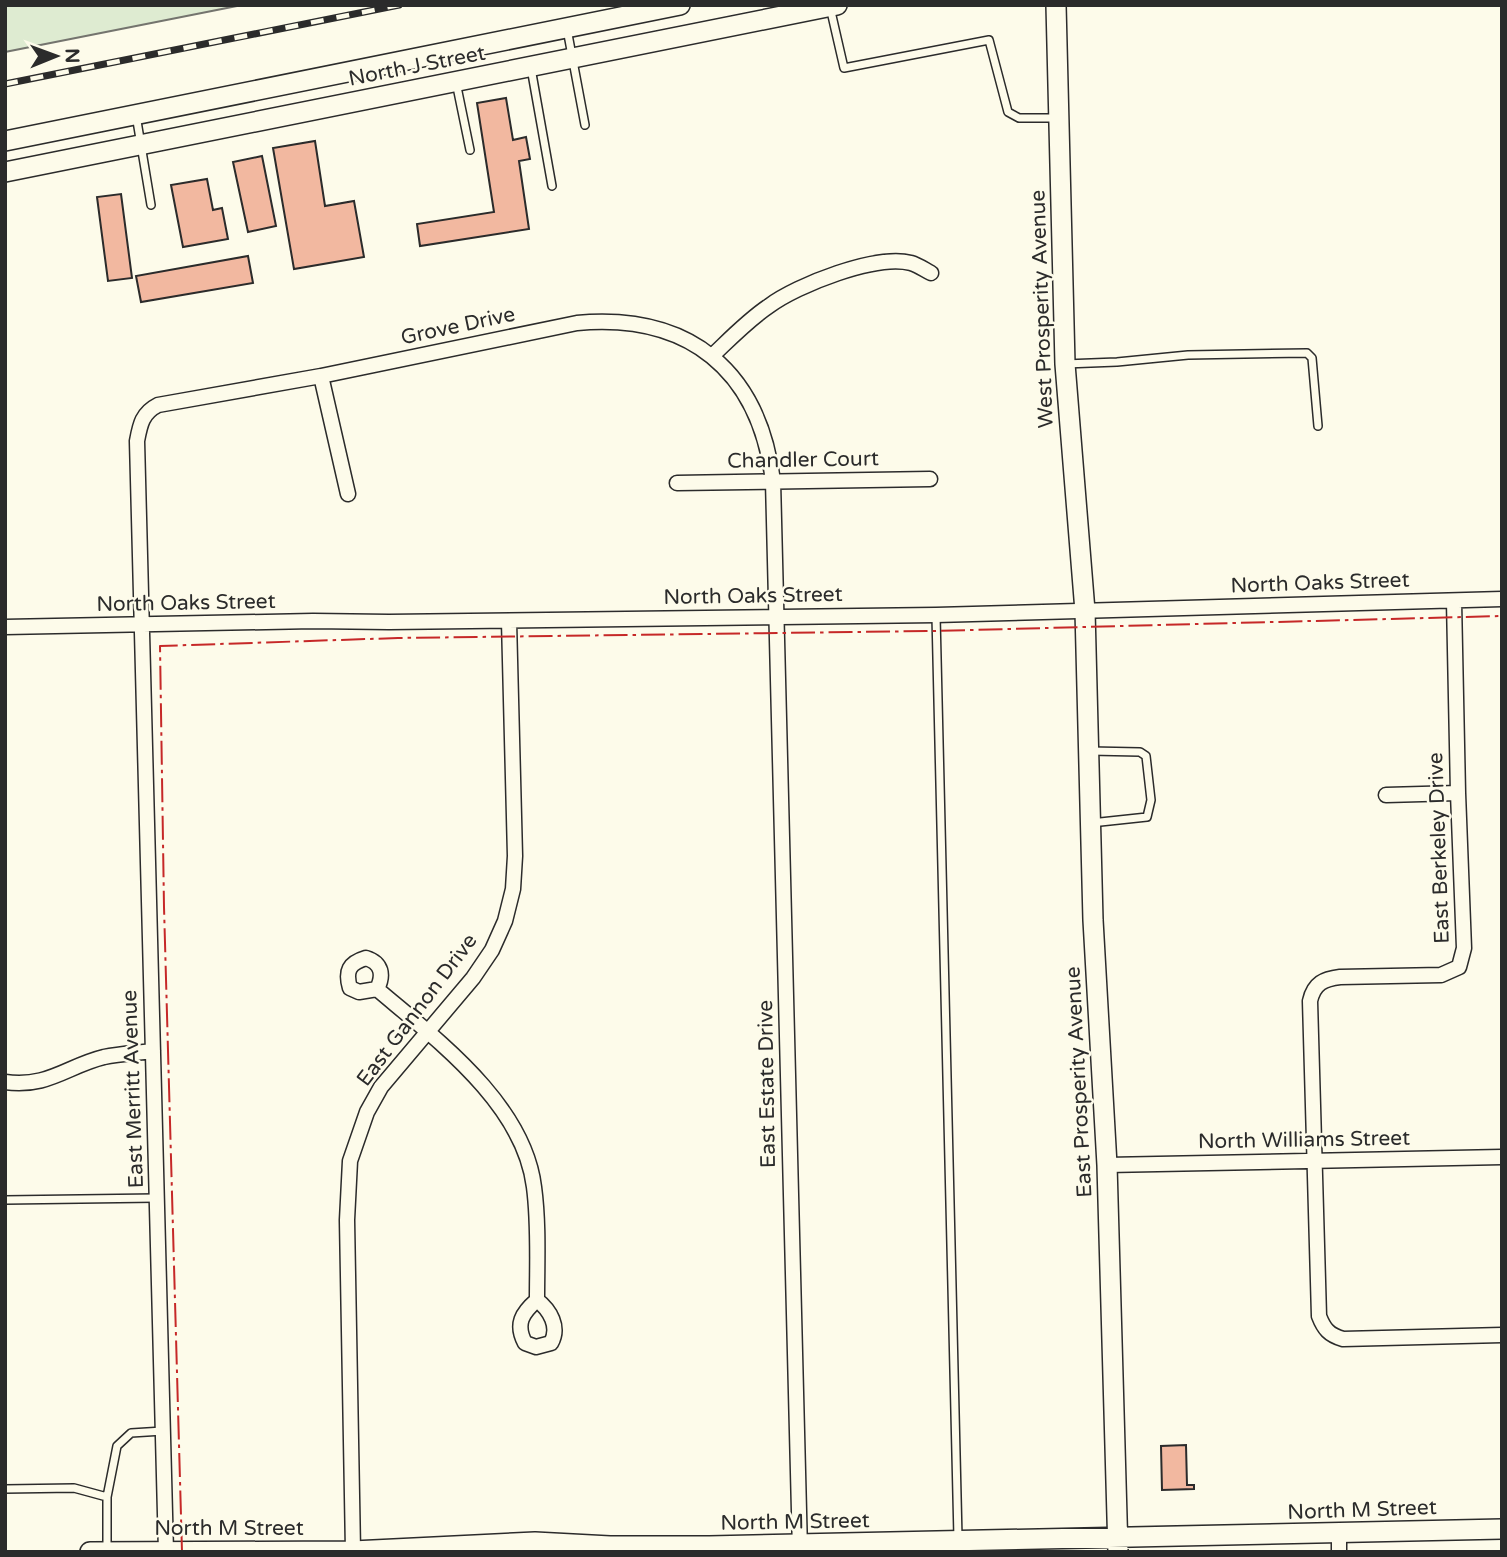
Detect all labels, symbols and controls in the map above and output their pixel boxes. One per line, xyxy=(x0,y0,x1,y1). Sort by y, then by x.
north arrow xyxy=(21,21,91,91)
street label: North J Street xyxy=(346,40,488,92)
text: N xyxy=(61,48,83,64)
street label: West Prosperity Avenue xyxy=(1025,189,1059,429)
street label: Grove Drive xyxy=(399,302,518,350)
street label: Chandler Court xyxy=(727,446,879,474)
street label: North Oaks Street xyxy=(1230,567,1410,599)
street label: North Oaks Street xyxy=(663,582,843,610)
street label: North Oaks Street xyxy=(96,589,276,617)
street label: East Berkeley Drive xyxy=(1423,752,1455,944)
street label: East Gannon Drive xyxy=(351,929,483,1091)
street label: East Prosperity Avenue xyxy=(1060,966,1098,1198)
street label: East Merritt Avenue xyxy=(117,989,149,1189)
street label: East Estate Drive xyxy=(753,1000,781,1168)
street label: North Williams Street xyxy=(1198,1126,1410,1154)
street label: North M Street xyxy=(1287,1495,1437,1525)
street label: North M Street xyxy=(720,1508,870,1536)
street label: North M Street xyxy=(154,1516,304,1541)

